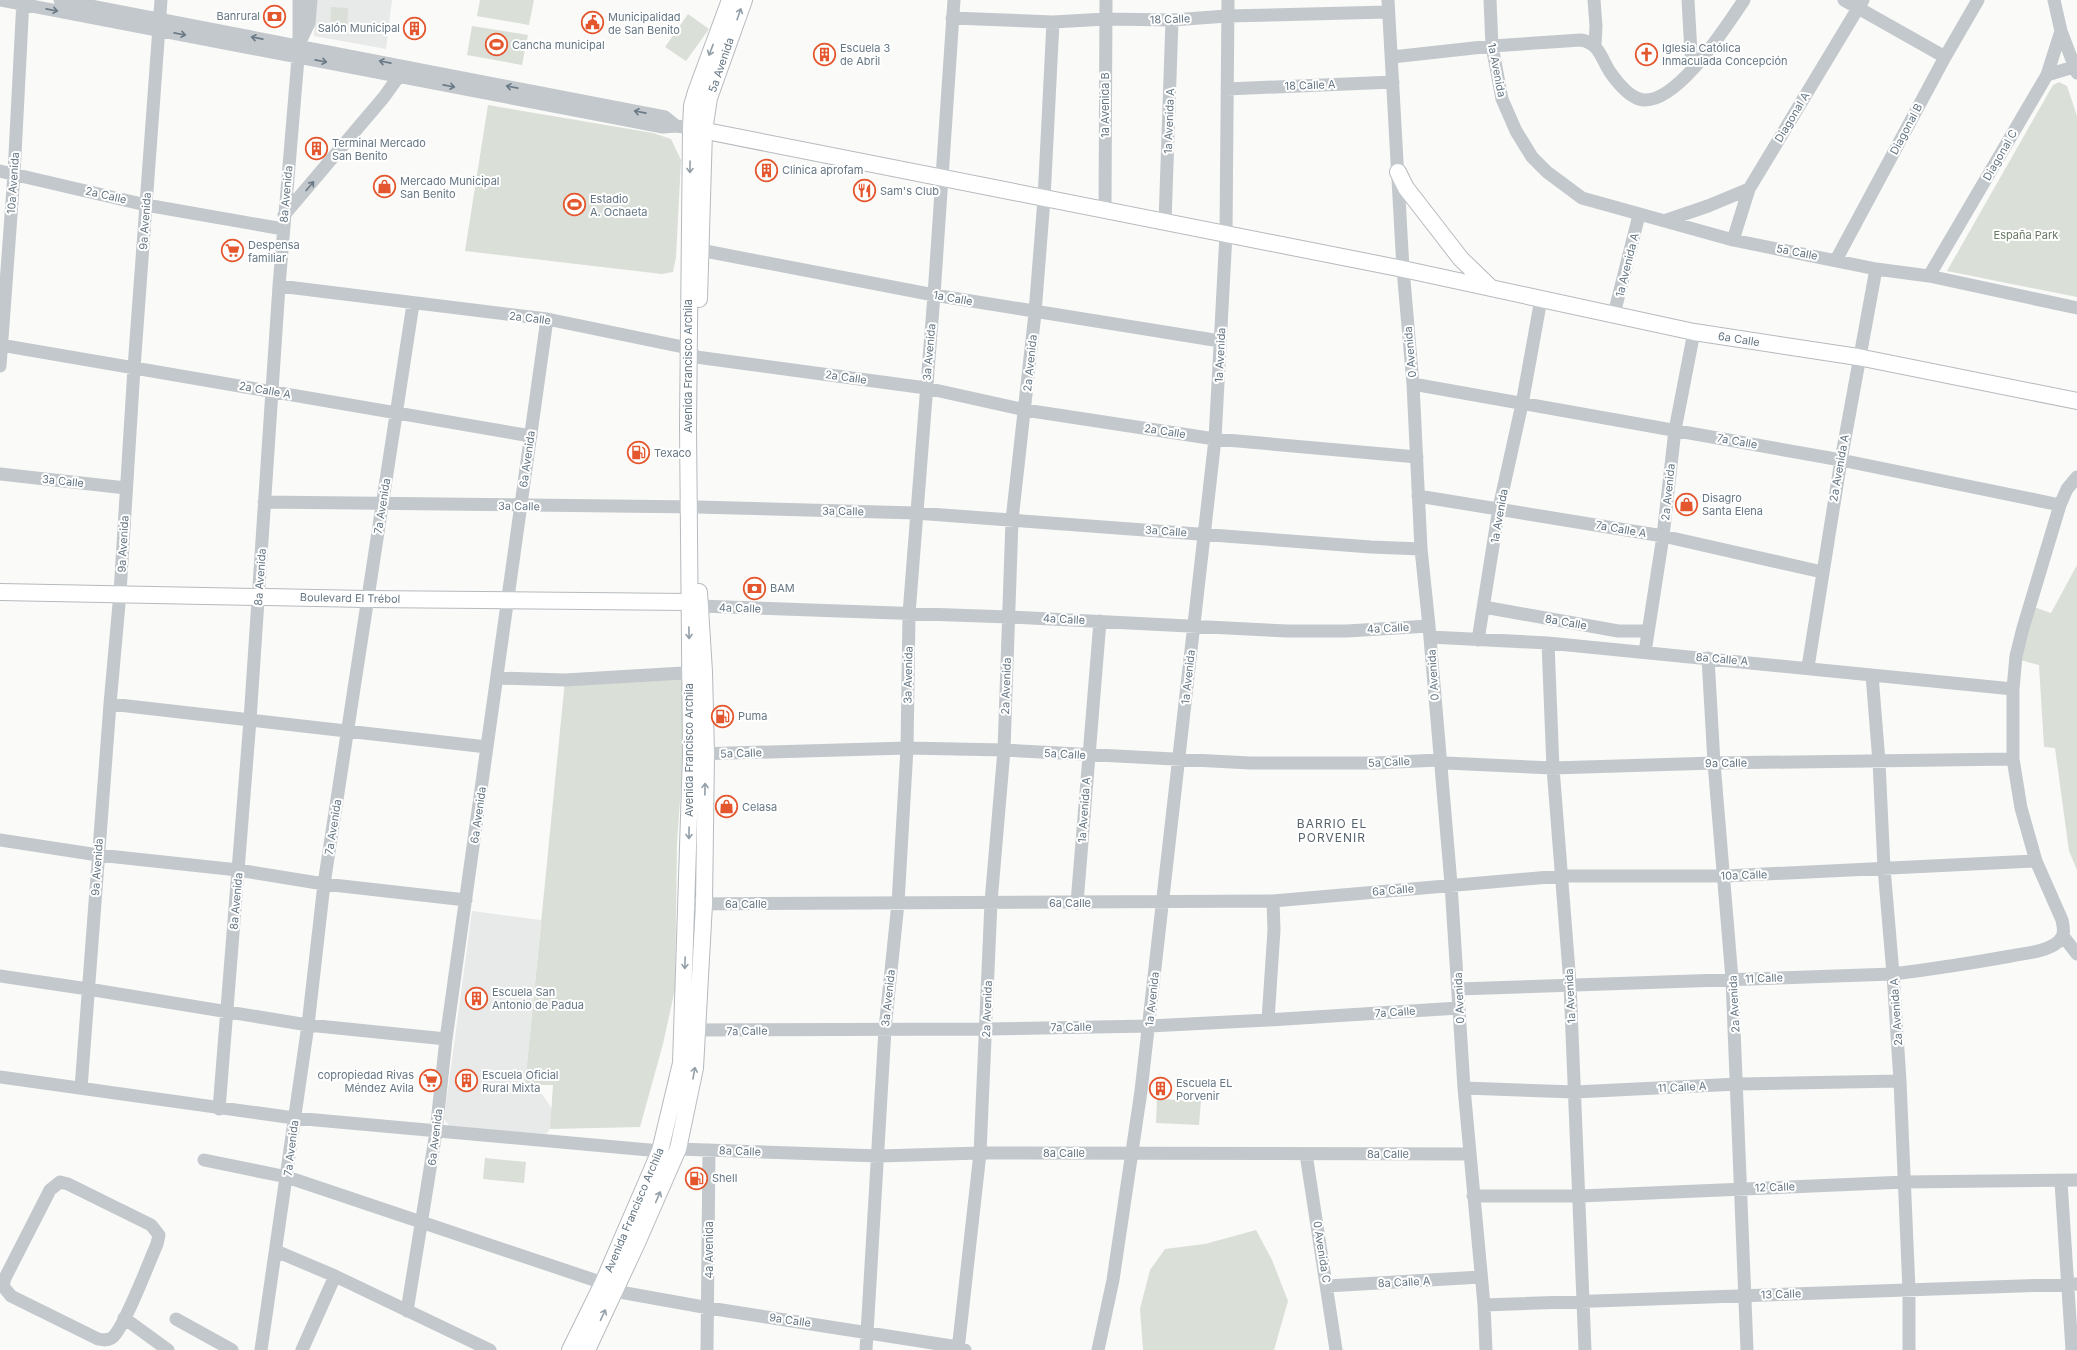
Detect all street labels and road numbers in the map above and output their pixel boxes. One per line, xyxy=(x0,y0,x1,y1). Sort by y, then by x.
street label: 18 Calle xyxy=(1150,11,1190,27)
street label: 5a Avenida xyxy=(705,36,737,94)
street label: 1a Avenida xyxy=(1485,42,1509,98)
street label: 1a Avenida B xyxy=(1098,72,1112,138)
street label: 18 Calle A xyxy=(1284,77,1336,93)
street label: 1a Avenida A xyxy=(1161,88,1177,154)
street label: Diagonal A xyxy=(1772,89,1813,145)
street label: Diagonal B xyxy=(1887,101,1925,157)
street label: Diagonal C xyxy=(1980,127,2020,183)
street label: 10a Avenida xyxy=(4,152,22,214)
street label: 8a Avenida xyxy=(277,165,295,223)
street label: 2a Calle xyxy=(84,183,128,207)
street label: 9a Avenida xyxy=(136,192,154,250)
street label: 1a Avenida A xyxy=(1612,231,1642,299)
street label: 5a Calle xyxy=(1775,241,1819,263)
street label: 1a Calle xyxy=(932,288,974,308)
street label: Avenida Francisco Archila xyxy=(681,299,695,433)
street label: 2a Calle xyxy=(508,308,552,328)
street label: 3a Avenida xyxy=(920,323,938,381)
street label: 0 Avenida xyxy=(1401,326,1419,378)
street label: 1a Avenida xyxy=(1212,327,1228,383)
street label: 6a Calle xyxy=(1717,329,1761,349)
street label: 2a Avenida xyxy=(1020,334,1040,392)
street label: 2a Calle xyxy=(824,367,868,387)
street label: 2a Calle A xyxy=(238,379,293,402)
street label: 2a Calle xyxy=(1143,421,1187,441)
street label: 6a Avenida xyxy=(516,430,538,488)
street label: 7a Calle xyxy=(1716,431,1758,451)
street label: 2a Avenida A xyxy=(1826,433,1852,503)
street label: 2a Avenida xyxy=(1658,463,1678,521)
street label: 3a Calle xyxy=(41,472,85,490)
street label: 7a Avenida xyxy=(371,477,393,535)
street label: 1a Avenida xyxy=(1487,488,1511,544)
street label: 3a Calle xyxy=(498,499,540,513)
street label: 3a Calle xyxy=(822,504,864,518)
street label: 9a Avenida xyxy=(115,515,131,573)
street label: 7a Calle A xyxy=(1594,518,1648,540)
street label: 3a Calle xyxy=(1145,523,1187,539)
street label: 8a Avenida xyxy=(251,548,269,606)
street label: Boulevard El Trébol xyxy=(300,590,400,606)
street label: 4a Calle xyxy=(719,600,761,616)
street label: 4a Calle xyxy=(1042,611,1086,627)
street label: 8a Calle xyxy=(1544,611,1588,633)
street label: 4a Calle xyxy=(1366,620,1410,636)
street label: 3a Avenida xyxy=(901,646,915,704)
street label: 1a Avenida xyxy=(1178,649,1198,705)
street label: 0 Avenida xyxy=(1424,649,1442,701)
street label: 8a Calle A xyxy=(1695,650,1749,668)
street label: 2a Avenida xyxy=(998,657,1014,715)
street label: Avenida Francisco Archila xyxy=(682,683,696,817)
street label: 5a Calle xyxy=(720,745,762,761)
street label: 5a Calle xyxy=(1044,746,1086,762)
street label: 5a Calle xyxy=(1368,754,1410,770)
street label: 9a Calle xyxy=(1705,756,1747,770)
street label: 1a Avenida A xyxy=(1075,776,1093,843)
street label: 6a Avenida xyxy=(467,786,489,844)
street label: 7a Avenida xyxy=(322,798,344,856)
street label: 9a Avenida xyxy=(88,838,106,896)
street label: 10a Calle xyxy=(1720,867,1768,883)
street label: 8a Avenida xyxy=(227,872,245,930)
street label: 6a Calle xyxy=(1371,881,1415,899)
street label: 6a Calle xyxy=(1049,896,1091,910)
street label: 6a Calle xyxy=(725,897,767,911)
street label: 1a Avenida xyxy=(1562,968,1578,1024)
street label: 3a Avenida xyxy=(878,969,898,1027)
street label: 11 Calle xyxy=(1745,970,1783,986)
street label: 1a Avenida xyxy=(1142,971,1162,1027)
street label: 0 Avenida xyxy=(1451,972,1467,1024)
street label: 2a Avenida xyxy=(1726,975,1742,1033)
street label: 2a Avenida A xyxy=(1887,977,1905,1046)
street label: 2a Avenida xyxy=(979,980,995,1038)
street label: 7a Calle xyxy=(1374,1004,1416,1020)
street label: 7a Calle xyxy=(1050,1020,1092,1034)
street label: 7a Calle xyxy=(726,1024,768,1038)
street label: 11 Calle A xyxy=(1657,1079,1707,1095)
street label: 6a Avenida xyxy=(425,1108,445,1166)
street label: 7a Avenida xyxy=(281,1119,301,1177)
street label: 8a Calle xyxy=(719,1143,761,1159)
street label: Avenida Francisco Archila xyxy=(601,1146,667,1274)
street label: 8a Calle xyxy=(1043,1146,1085,1160)
street label: 8a Calle xyxy=(1367,1147,1409,1161)
street label: 12 Calle xyxy=(1755,1179,1795,1195)
street label: 0 Avenida C xyxy=(1310,1220,1334,1284)
street label: 4a Avenida xyxy=(702,1221,716,1279)
street label: 8a Calle A xyxy=(1377,1274,1431,1290)
street label: 13 Calle xyxy=(1761,1286,1801,1302)
street label: 9a Calle xyxy=(768,1310,812,1330)

